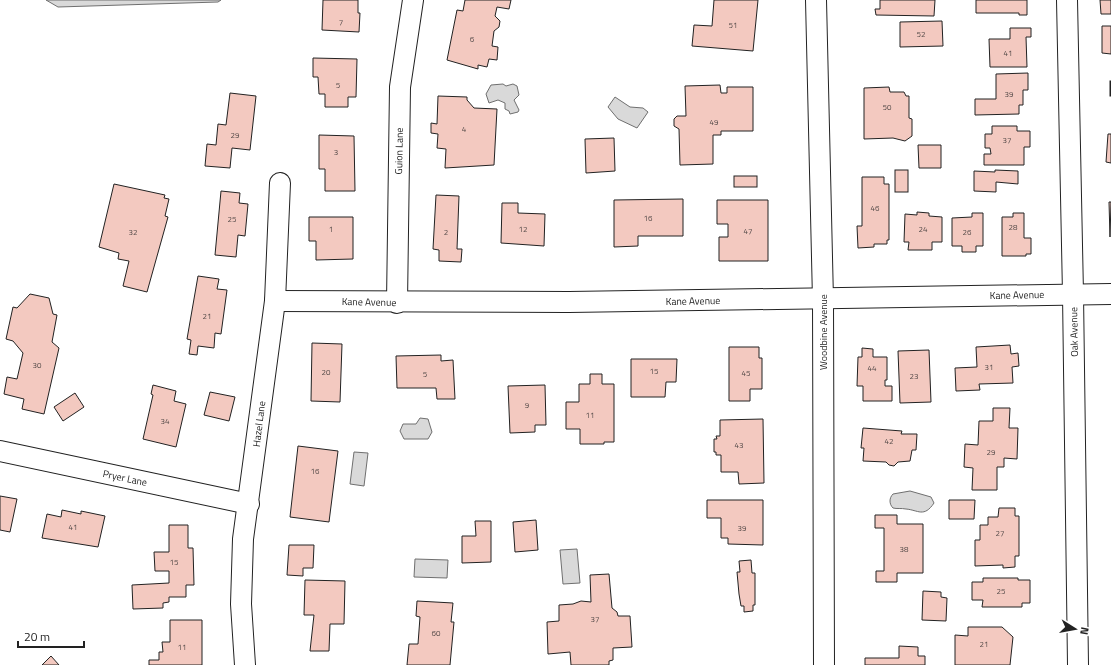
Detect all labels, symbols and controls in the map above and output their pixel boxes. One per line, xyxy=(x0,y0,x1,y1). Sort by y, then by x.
house number: 7 xyxy=(339,16,343,28)
house number: 51 xyxy=(729,19,737,31)
house number: 52 xyxy=(917,28,925,40)
house number: 6 xyxy=(470,33,475,45)
house number: 41 xyxy=(1004,47,1012,59)
house number: 5 xyxy=(336,79,341,91)
house number: 39 xyxy=(1005,88,1014,100)
house number: 50 xyxy=(883,101,892,113)
house number: 49 xyxy=(710,116,719,128)
house number: 4 xyxy=(462,123,467,135)
street label: Guion Lane xyxy=(391,128,407,174)
house number: 29 xyxy=(231,129,240,141)
house number: 37 xyxy=(1003,134,1011,146)
house number: 3 xyxy=(334,146,338,158)
house number: 46 xyxy=(871,202,880,214)
house number: 16 xyxy=(644,212,653,224)
house number: 25 xyxy=(228,213,237,225)
house number: 28 xyxy=(1009,221,1018,233)
house number: 1 xyxy=(329,223,333,235)
house number: 12 xyxy=(519,223,527,235)
house number: 24 xyxy=(919,223,928,235)
house number: 47 xyxy=(744,225,752,237)
house number: 32 xyxy=(129,226,137,238)
house number: 2 xyxy=(444,226,448,238)
house number: 26 xyxy=(963,226,972,238)
street label: Kane Avenue xyxy=(990,287,1044,303)
street label: Kane Avenue xyxy=(666,293,720,309)
street label: Kane Avenue xyxy=(342,294,396,310)
street label: Woodbine Avenue xyxy=(816,294,831,370)
street label: Oak Avenue xyxy=(1066,307,1082,357)
house number: 21 xyxy=(203,310,211,322)
house number: 30 xyxy=(33,359,42,371)
house number: 31 xyxy=(985,361,993,373)
house number: 44 xyxy=(868,362,877,374)
house number: 15 xyxy=(650,365,659,377)
house number: 20 xyxy=(322,366,331,378)
house number: 45 xyxy=(742,367,751,379)
house number: 5 xyxy=(423,368,428,380)
house number: 23 xyxy=(910,370,918,382)
house number: 9 xyxy=(525,399,530,411)
street label: Hazel Lane xyxy=(249,400,269,448)
house number: 11 xyxy=(586,409,594,421)
house number: 34 xyxy=(161,415,170,427)
house number: 42 xyxy=(885,435,893,447)
house number: 43 xyxy=(735,439,743,451)
house number: 29 xyxy=(987,446,996,458)
house number: 16 xyxy=(311,465,320,477)
street label: Pryer Lane xyxy=(101,466,149,490)
house number: 41 xyxy=(69,521,77,533)
house number: 39 xyxy=(738,522,747,534)
house number: 27 xyxy=(996,527,1004,539)
house number: 38 xyxy=(900,543,909,555)
house number: 15 xyxy=(170,556,179,568)
house number: 25 xyxy=(997,585,1006,597)
north arrow xyxy=(1055,609,1095,649)
house number: 37 xyxy=(591,613,599,625)
scale bar xyxy=(18,623,84,649)
text: N xyxy=(1076,626,1093,636)
text: 20 m xyxy=(24,627,50,646)
house number: 60 xyxy=(432,627,441,639)
house number: 21 xyxy=(980,638,988,650)
house number: 11 xyxy=(178,641,186,653)

